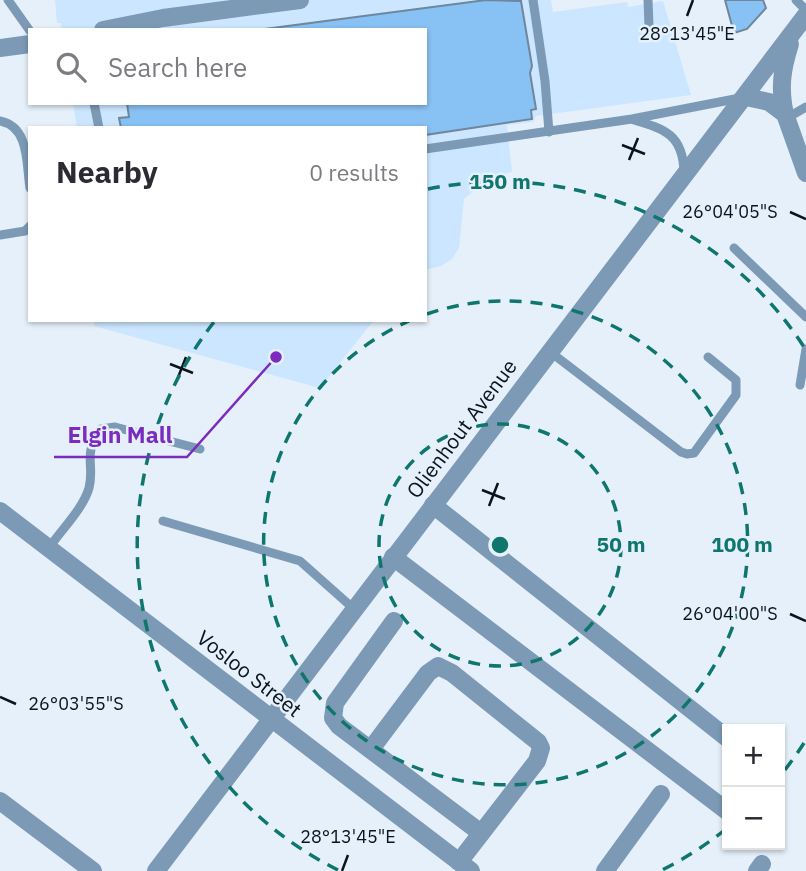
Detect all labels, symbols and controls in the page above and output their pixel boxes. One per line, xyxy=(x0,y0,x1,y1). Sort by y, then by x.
text: 28°13'45"E xyxy=(639,22,735,45)
search box xyxy=(28,28,427,105)
icon: search xyxy=(52,48,90,86)
text: Search here xyxy=(108,50,247,84)
text: Nearby xyxy=(56,152,158,191)
text: 0 results xyxy=(309,157,399,187)
text: 150 m xyxy=(469,167,531,195)
text: 26°04'05"S xyxy=(682,200,778,223)
street label: Olienhout Avenue xyxy=(400,353,523,504)
callout: Elgin Mall xyxy=(54,413,187,457)
text: Elgin Mall xyxy=(67,419,173,449)
text: 50 m xyxy=(597,530,645,558)
text: 100 m xyxy=(711,530,773,558)
centre of rings xyxy=(488,533,512,557)
text: 26°04'00"S xyxy=(682,602,778,625)
street label: Vosloo Street xyxy=(191,623,308,723)
text: 26°03'55"S xyxy=(28,692,124,715)
map controls xyxy=(722,724,785,850)
button: + xyxy=(722,724,785,787)
button: − xyxy=(722,787,785,850)
text: 28°13'45"E xyxy=(300,825,396,848)

